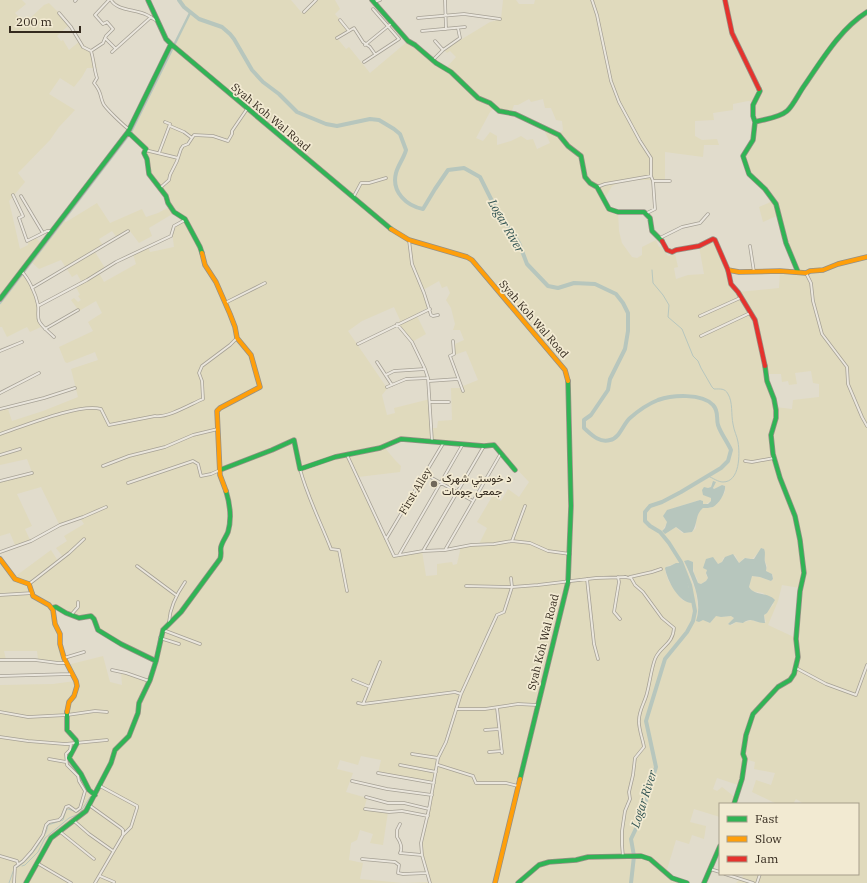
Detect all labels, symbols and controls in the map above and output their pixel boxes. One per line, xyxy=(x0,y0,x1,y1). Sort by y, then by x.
scale bar xyxy=(10,8,80,34)
text: 200 m xyxy=(16,14,52,29)
street label: Syah Koh Wal Road xyxy=(229,80,314,154)
water label: Logar River xyxy=(485,195,528,256)
street label: Syah Koh Wal Road xyxy=(496,277,572,361)
street label: First Alley xyxy=(395,465,435,517)
place label: د خوستي شهرک جمعی جومات xyxy=(442,471,511,498)
marker: د خوستي شهرک جمعی جومات xyxy=(429,479,439,489)
street label: Syah Koh Wal Road xyxy=(524,592,562,692)
water label: Logar River xyxy=(627,768,660,830)
legend xyxy=(719,803,859,875)
text: Fast xyxy=(755,811,779,826)
text: Slow xyxy=(755,831,782,846)
text: Jam xyxy=(755,851,779,866)

